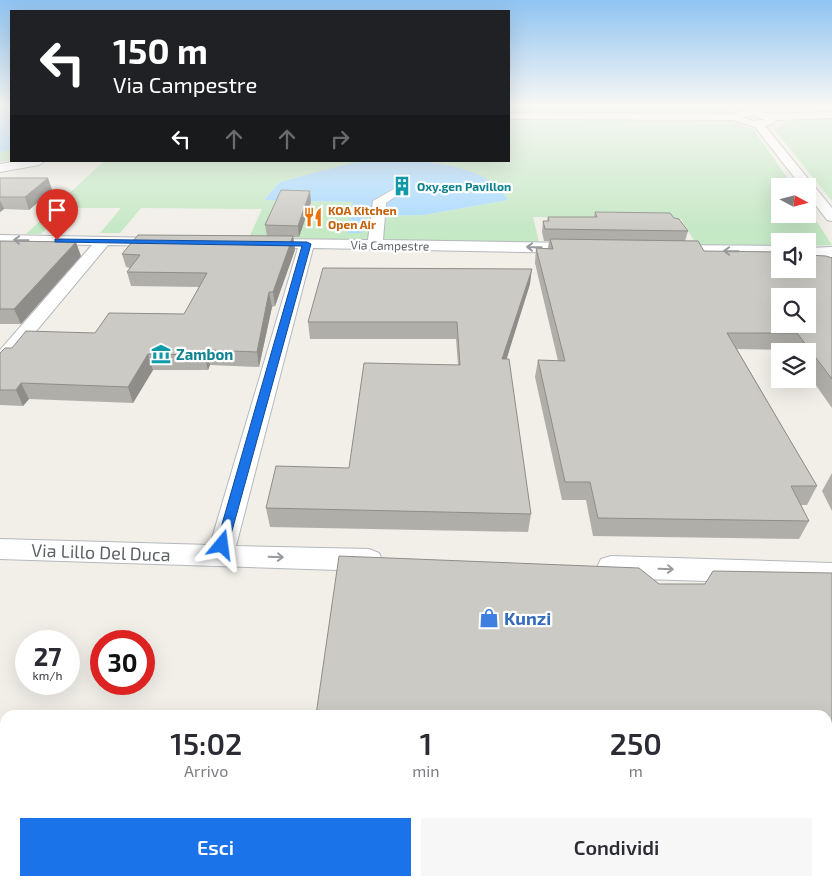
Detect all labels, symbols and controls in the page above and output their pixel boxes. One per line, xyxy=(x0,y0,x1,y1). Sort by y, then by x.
text: 150 m xyxy=(113,29,208,71)
icon: left xyxy=(30,30,95,95)
text: Via Campestre xyxy=(113,71,257,97)
icon: left xyxy=(167,125,195,153)
icon: ahead xyxy=(220,125,248,153)
icon: ahead xyxy=(273,125,301,153)
icon: right xyxy=(326,125,354,153)
building icon: Oxy.gen Pavillon xyxy=(391,175,413,197)
north arrow xyxy=(771,178,816,222)
map controls xyxy=(771,178,816,388)
place label: Oxy.gen Pavillon xyxy=(417,179,511,194)
pin xyxy=(36,189,78,240)
icon: arrive xyxy=(43,196,71,224)
place label: KOA Kitchen Open Air xyxy=(328,203,397,231)
restaurant icon: KOA Kitchen Open Air xyxy=(302,206,324,228)
button: sound xyxy=(771,233,816,278)
one-way arrow xyxy=(14,235,30,245)
street label: Via Campestre xyxy=(351,237,429,253)
one-way arrow xyxy=(526,243,542,252)
one-way arrow xyxy=(724,246,740,256)
button: search xyxy=(771,288,816,333)
museum icon: Zambon xyxy=(150,343,172,365)
button: layers xyxy=(771,343,816,388)
place label: Zambon xyxy=(176,345,233,363)
position arrow xyxy=(195,518,247,570)
street label: Via Lillo Del Duca xyxy=(31,539,171,565)
one-way arrow xyxy=(268,552,284,562)
one-way arrow xyxy=(658,564,674,574)
shop icon: Kunzi xyxy=(478,607,500,629)
place label: Kunzi xyxy=(504,607,551,629)
speed limit sign: 30 xyxy=(90,630,155,695)
text: 27 xyxy=(34,641,61,671)
text: km/h xyxy=(33,668,62,682)
text: 15:02 xyxy=(170,725,242,761)
text: 1 xyxy=(420,725,432,761)
text: 250 xyxy=(610,725,662,761)
text: Arrivo xyxy=(184,761,228,780)
text: min xyxy=(412,761,440,780)
text: m xyxy=(629,761,643,780)
button: Esci xyxy=(20,818,411,876)
button: Condividi xyxy=(421,818,812,876)

